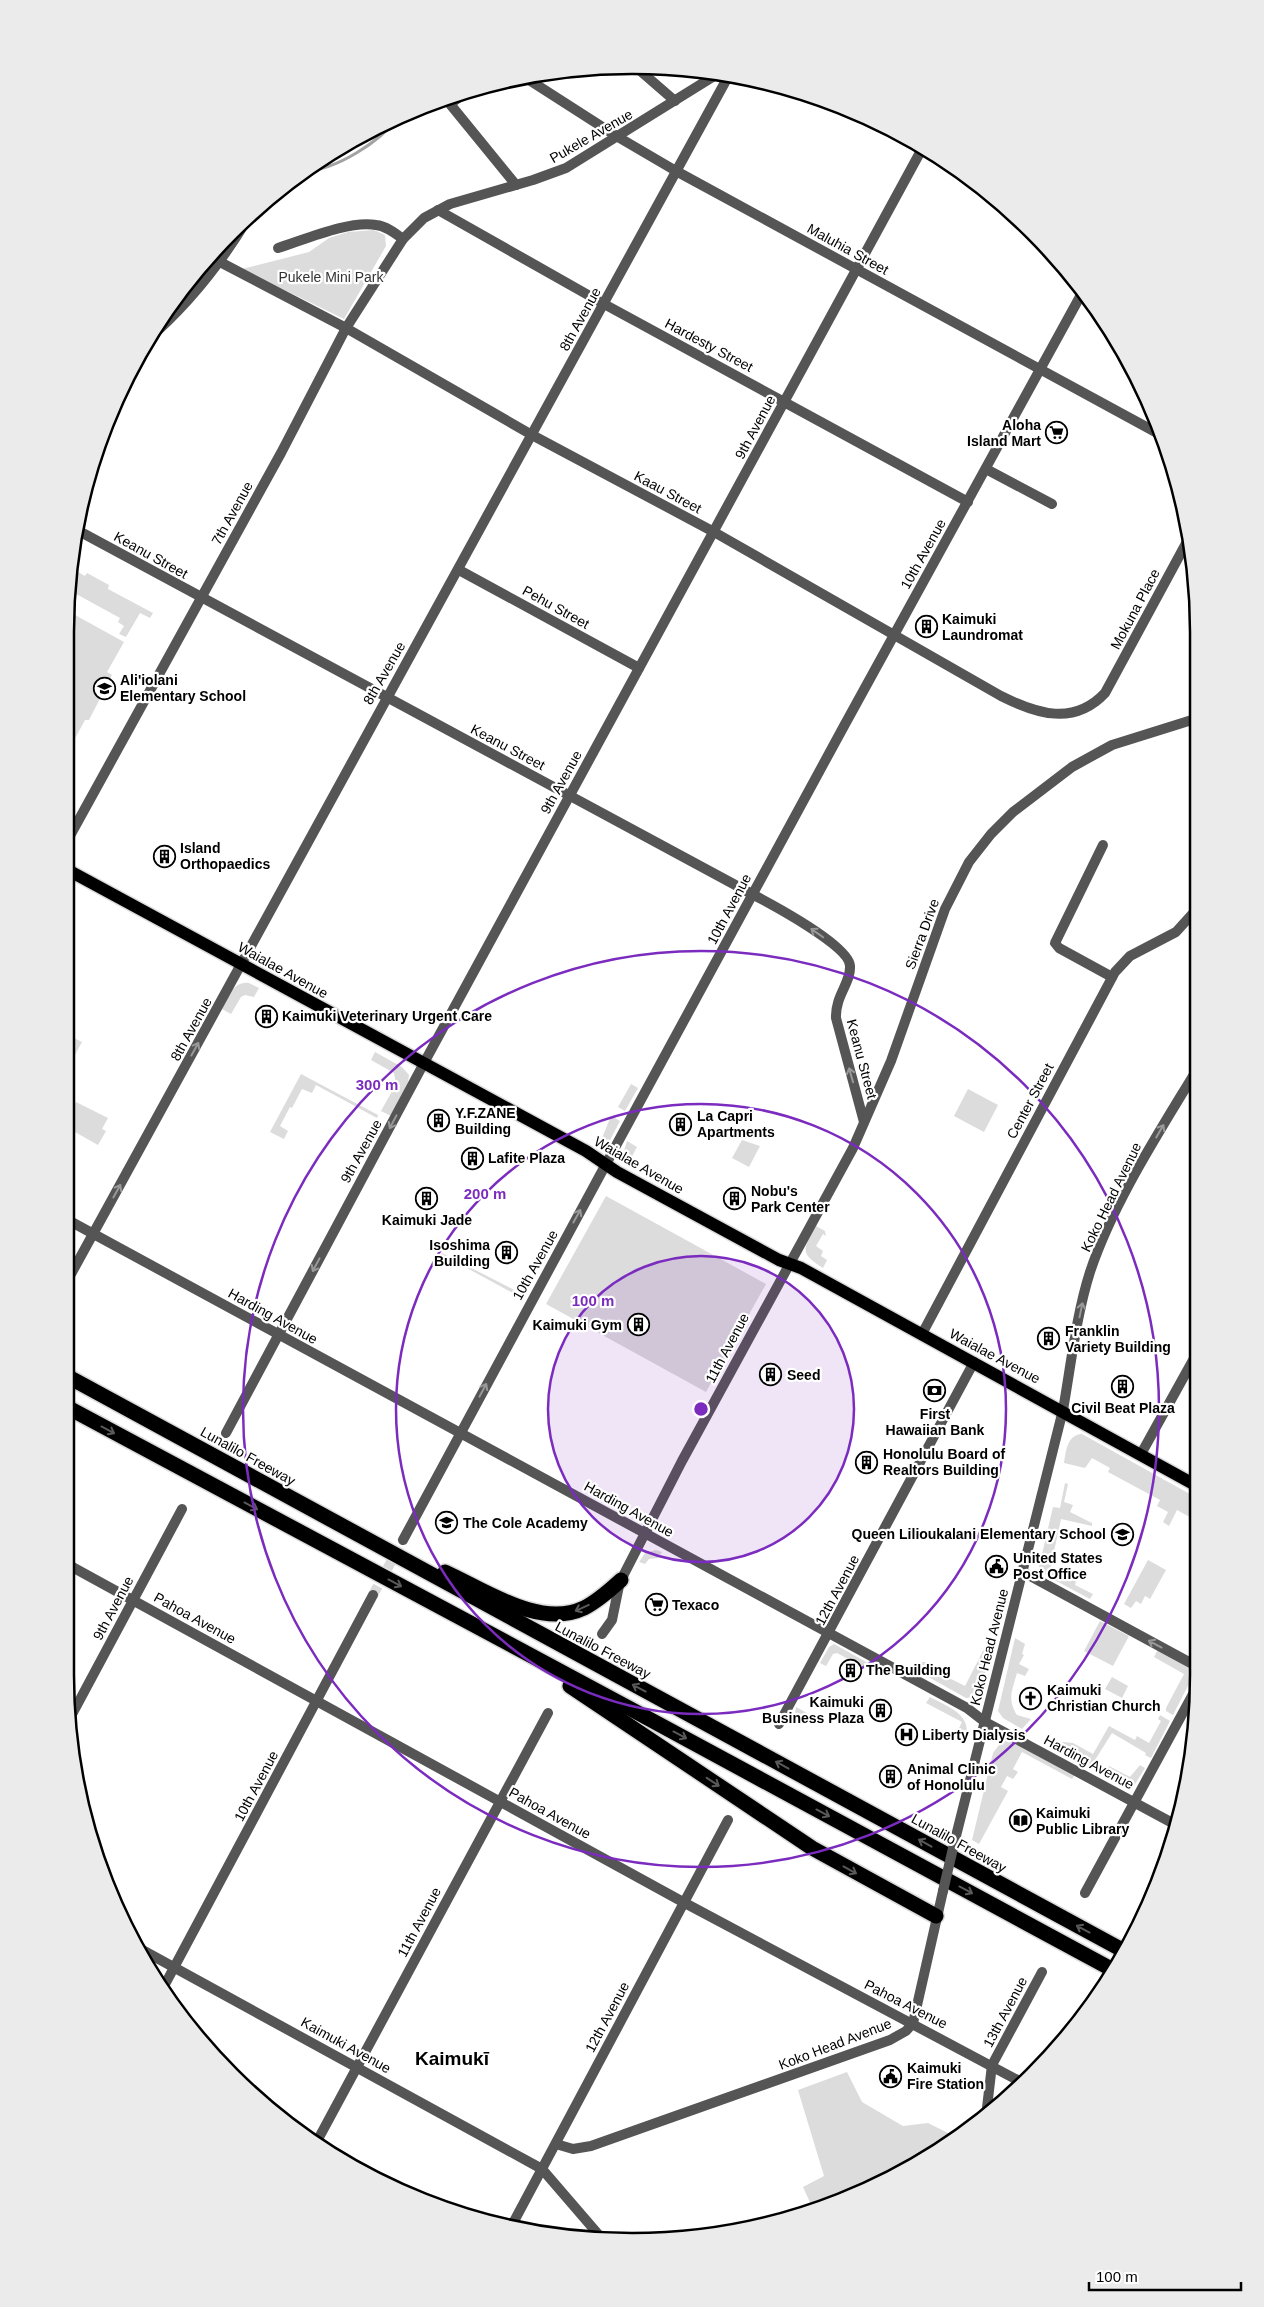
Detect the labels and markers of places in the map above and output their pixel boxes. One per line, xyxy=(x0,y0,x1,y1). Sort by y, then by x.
place label: Aloha Island Mart xyxy=(967,417,1041,449)
supermarket icon: Aloha Island Mart xyxy=(1045,421,1069,445)
place label: Kaimuki Laundromat xyxy=(942,611,1023,643)
building icon: Kaimuki Laundromat xyxy=(914,615,938,639)
place label: Ali'iolani Elementary School xyxy=(120,672,246,704)
school or university icon: Ali'iolani Elementary School xyxy=(92,676,116,700)
place label: Island Orthopaedics xyxy=(180,840,270,872)
building icon: Island Orthopaedics xyxy=(152,844,176,868)
building icon: Kaimuki Veterinary Urgent Care xyxy=(254,1004,278,1028)
place label: Kaimuki Veterinary Urgent Care xyxy=(282,1008,492,1024)
place label: Y.F.ZANE Building xyxy=(455,1105,516,1137)
place label: La Capri Apartments xyxy=(697,1108,775,1140)
building icon: Y.F.ZANE Building xyxy=(427,1109,451,1133)
building icon: La Capri Apartments xyxy=(669,1112,693,1136)
building icon: Lafite Plaza xyxy=(460,1146,484,1170)
place label: Lafite Plaza xyxy=(488,1150,565,1166)
place label: Nobu's Park Center xyxy=(751,1183,830,1215)
building icon: Kaimuki Jade xyxy=(415,1186,439,1210)
building icon: Nobu's Park Center xyxy=(723,1187,747,1211)
place label: Kaimuki Jade xyxy=(382,1212,472,1228)
place label: Isoshima Building xyxy=(429,1237,490,1269)
building icon: Isoshima Building xyxy=(494,1241,518,1265)
building icon: Kaimuki Gym xyxy=(626,1313,650,1337)
place label: Kaimuki Gym xyxy=(533,1317,622,1333)
place label: Franklin Variety Building xyxy=(1065,1323,1171,1355)
building icon: Franklin Variety Building xyxy=(1037,1327,1061,1351)
building icon: Seed xyxy=(759,1363,783,1387)
place label: Seed xyxy=(787,1367,820,1383)
building icon: Civil Beat Plaza xyxy=(1111,1374,1135,1398)
bank icon: First Hawaiian Bank xyxy=(923,1379,947,1403)
centre of rings xyxy=(692,1400,710,1418)
place label: Civil Beat Plaza xyxy=(1071,1400,1175,1416)
place label: First Hawaiian Bank xyxy=(886,1406,985,1438)
place label: Honolulu Board of Realtors Building xyxy=(883,1446,1005,1478)
building icon: Honolulu Board of Realtors Building xyxy=(855,1450,879,1474)
school or university icon: The Cole Academy xyxy=(435,1511,459,1535)
place label: The Cole Academy xyxy=(463,1515,588,1531)
school or university icon: Queen Lilioukalani Elementary School xyxy=(1110,1522,1134,1546)
place label: Queen Lilioukalani Elementary School xyxy=(852,1526,1106,1542)
place label: United States Post Office xyxy=(1013,1550,1103,1582)
public building icon: United States Post Office xyxy=(985,1554,1009,1578)
supermarket icon: Texaco xyxy=(644,1593,668,1617)
place label: Texaco xyxy=(672,1597,719,1613)
building icon: The Building xyxy=(838,1658,862,1682)
place label: The Building xyxy=(866,1662,951,1678)
place label: Kaimuki Christian Church xyxy=(1047,1682,1161,1714)
church icon: Kaimuki Christian Church xyxy=(1019,1686,1043,1710)
place label: Kaimuki Business Plaza xyxy=(762,1694,864,1726)
building icon: Kaimuki Business Plaza xyxy=(868,1698,892,1722)
hospital icon: Liberty Dialysis xyxy=(894,1723,918,1747)
place label: Liberty Dialysis xyxy=(922,1727,1026,1743)
place label: Animal Clinic of Honolulu xyxy=(907,1761,996,1793)
building icon: Animal Clinic of Honolulu xyxy=(879,1765,903,1789)
place label: Kaimuki Public Library xyxy=(1036,1805,1130,1837)
library icon: Kaimuki Public Library xyxy=(1008,1809,1032,1833)
place label: Kaimuki Fire Station xyxy=(907,2060,984,2092)
public building icon: Kaimuki Fire Station xyxy=(879,2064,903,2088)

